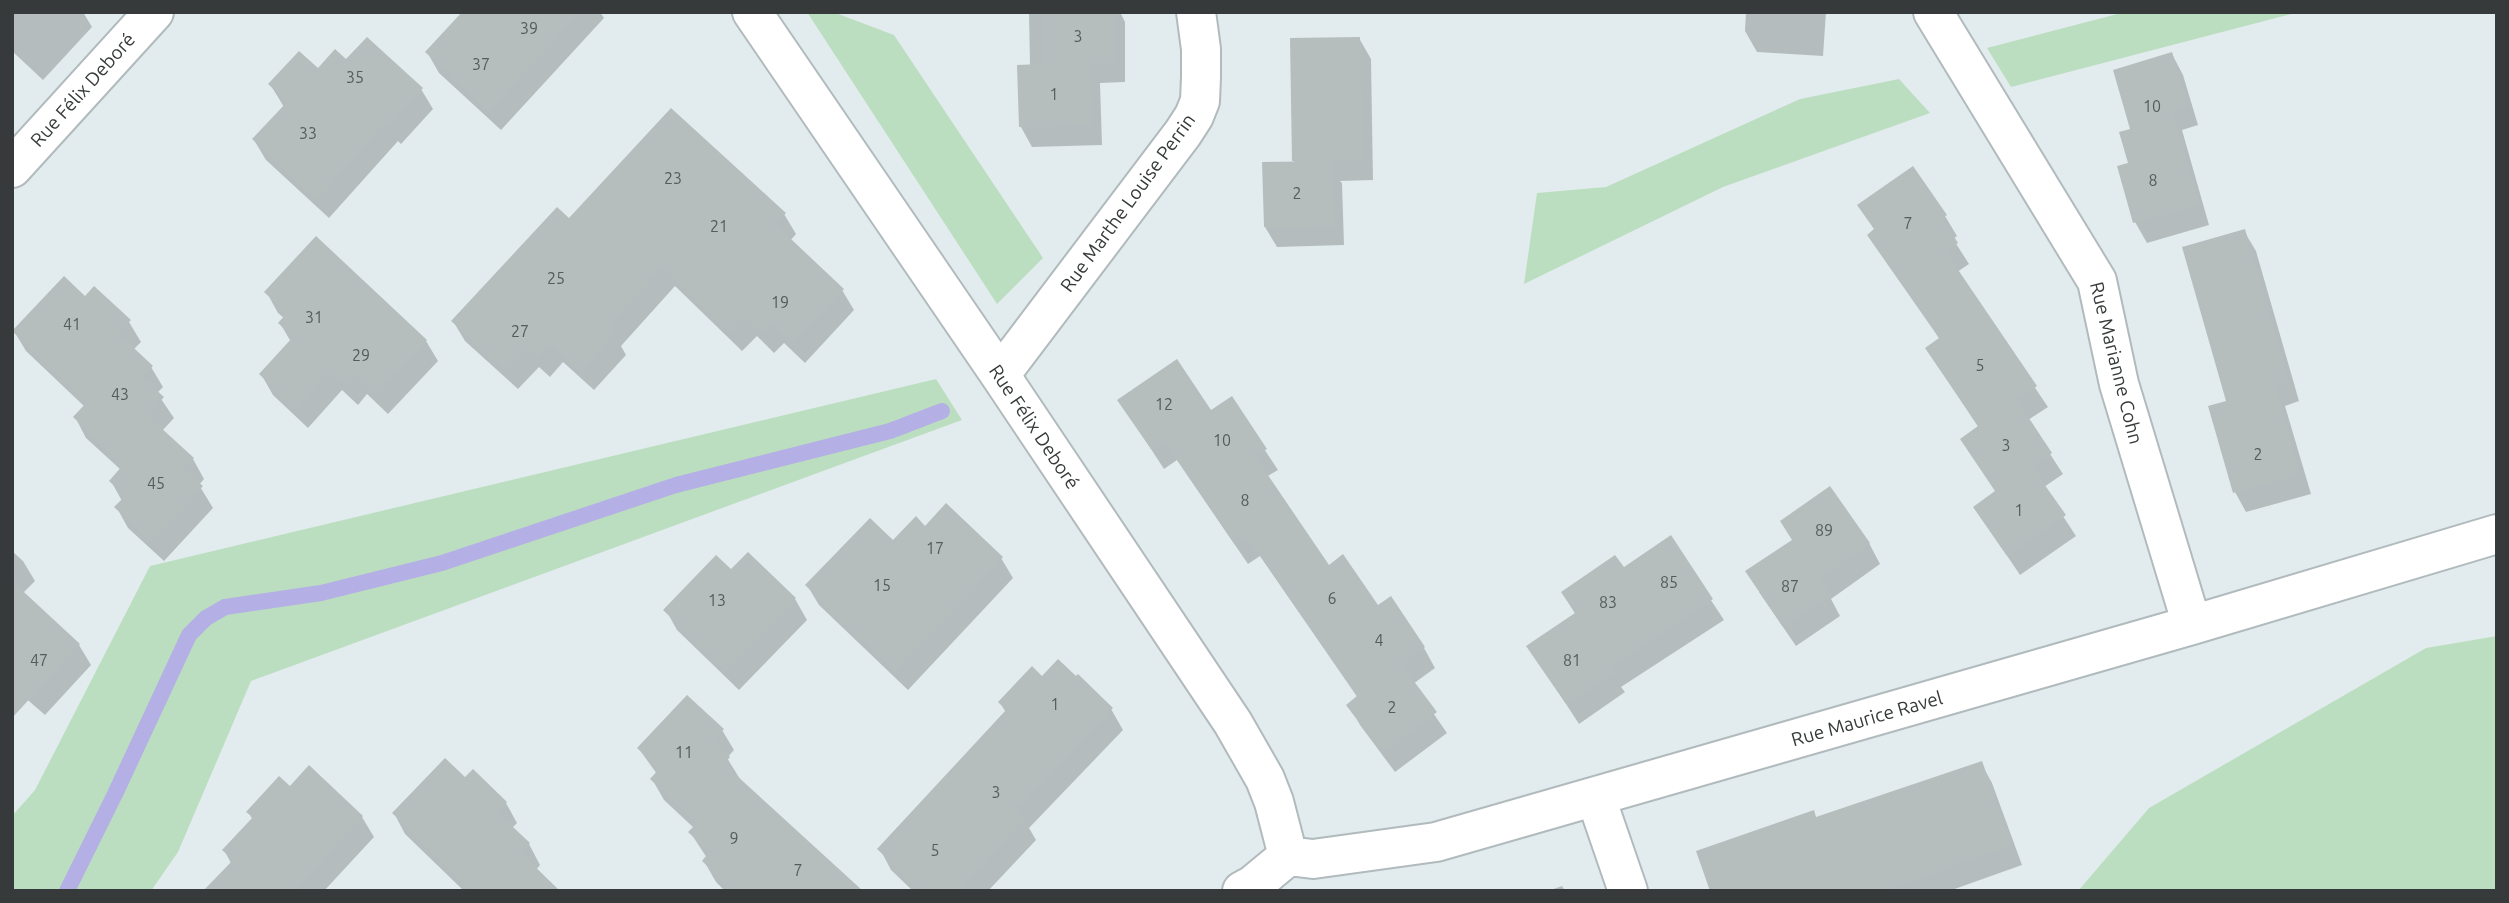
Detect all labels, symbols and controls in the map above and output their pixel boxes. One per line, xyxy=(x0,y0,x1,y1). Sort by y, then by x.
house number: 39 xyxy=(520,19,538,39)
house number: 3 xyxy=(1073,27,1083,47)
street label: Rue Félix Deboré xyxy=(26,28,140,152)
house number: 37 xyxy=(472,55,490,75)
house number: 35 xyxy=(346,68,364,88)
house number: 1 xyxy=(1049,85,1059,105)
house number: 10 xyxy=(2143,97,2161,117)
street label: Rue Marthe Louise Perrin xyxy=(1056,109,1200,297)
house number: 33 xyxy=(299,124,317,144)
house number: 23 xyxy=(664,169,682,189)
house number: 8 xyxy=(2148,171,2158,191)
house number: 2 xyxy=(1292,184,1302,204)
house number: 7 xyxy=(1903,214,1913,234)
house number: 21 xyxy=(710,217,728,237)
house number: 25 xyxy=(547,269,565,289)
street label: Rue Marianne Cohn xyxy=(2085,280,2147,446)
house number: 19 xyxy=(771,293,789,313)
house number: 31 xyxy=(305,308,323,328)
house number: 41 xyxy=(63,315,81,335)
house number: 27 xyxy=(511,322,529,342)
house number: 29 xyxy=(352,346,370,366)
house number: 5 xyxy=(1975,356,1985,376)
street label: Rue Félix Deboré xyxy=(984,360,1084,494)
house number: 43 xyxy=(111,385,129,405)
house number: 12 xyxy=(1155,395,1173,415)
house number: 10 xyxy=(1213,431,1231,451)
house number: 3 xyxy=(2001,436,2011,456)
house number: 2 xyxy=(2253,445,2263,465)
house number: 45 xyxy=(147,474,165,494)
house number: 8 xyxy=(1240,491,1250,511)
house number: 1 xyxy=(2014,501,2024,521)
house number: 89 xyxy=(1815,521,1833,541)
house number: 17 xyxy=(926,539,944,559)
house number: 85 xyxy=(1660,573,1678,593)
house number: 15 xyxy=(873,576,891,596)
house number: 87 xyxy=(1781,577,1799,597)
house number: 6 xyxy=(1327,589,1337,609)
house number: 13 xyxy=(708,591,726,611)
house number: 83 xyxy=(1599,593,1617,613)
house number: 4 xyxy=(1374,631,1384,651)
house number: 47 xyxy=(30,651,48,671)
house number: 81 xyxy=(1563,651,1581,671)
street label: Rue Maurice Ravel xyxy=(1789,686,1945,752)
house number: 1 xyxy=(1050,695,1060,715)
house number: 2 xyxy=(1387,698,1397,718)
house number: 11 xyxy=(675,743,693,763)
house number: 3 xyxy=(991,783,1001,803)
house number: 9 xyxy=(729,829,739,849)
house number: 5 xyxy=(930,841,940,861)
house number: 7 xyxy=(793,861,803,881)

